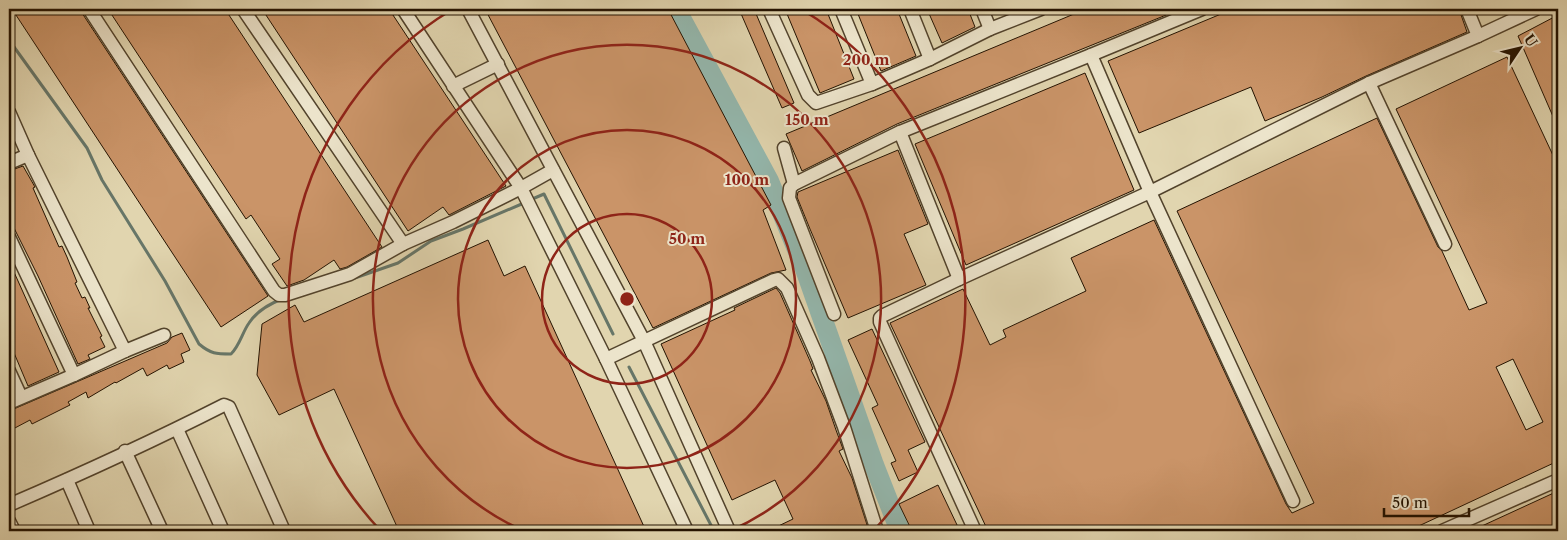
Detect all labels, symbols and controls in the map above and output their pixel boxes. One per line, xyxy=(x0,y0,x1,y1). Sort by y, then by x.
north arrow xyxy=(1494,22,1544,72)
text: U xyxy=(1520,31,1542,51)
text: 200 m xyxy=(843,50,889,69)
text: 150 m xyxy=(785,110,829,129)
text: 100 m xyxy=(725,170,769,189)
text: 50 m xyxy=(669,229,705,248)
centre of rings xyxy=(618,290,636,308)
scale bar xyxy=(1384,485,1470,517)
text: 50 m xyxy=(1392,493,1428,512)

